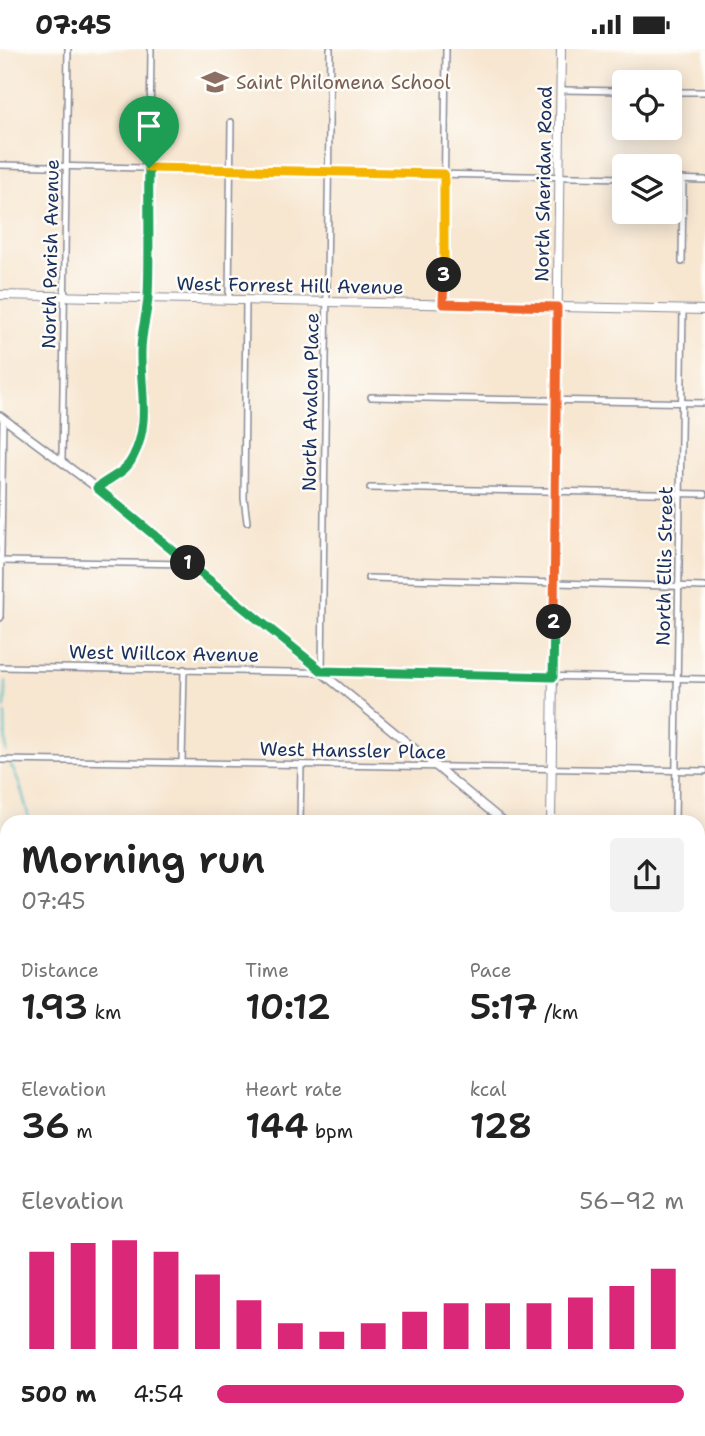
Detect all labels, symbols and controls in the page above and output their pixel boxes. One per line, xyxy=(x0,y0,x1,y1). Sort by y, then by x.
text: 07:45 xyxy=(35,7,112,42)
school or university icon: Saint Philomena School xyxy=(200,67,230,97)
place label: Saint Philomena School xyxy=(236,70,451,95)
map controls xyxy=(612,70,682,224)
button: locate xyxy=(612,70,682,140)
street label: North Sheridan Road xyxy=(529,86,558,282)
pin xyxy=(119,96,179,168)
icon: arrive xyxy=(130,107,168,145)
button: layers xyxy=(612,154,682,224)
street label: North Parish Avenue xyxy=(36,159,65,349)
pin: 3 xyxy=(426,257,462,293)
text: 3 xyxy=(437,262,450,287)
street label: West Forrest Hill Avenue xyxy=(176,271,404,300)
street label: North Avalon Place xyxy=(296,312,325,492)
street label: North Ellis Street xyxy=(651,486,678,646)
pin: 1 xyxy=(170,545,206,581)
text: 1 xyxy=(183,550,192,575)
pin: 2 xyxy=(536,605,572,639)
text: 2 xyxy=(547,609,560,634)
street label: West Willcox Avenue xyxy=(69,639,259,668)
street label: West Hanssler Place xyxy=(259,736,447,765)
text: Morning run xyxy=(21,834,265,885)
button: share xyxy=(610,838,684,912)
text: 07:45 xyxy=(21,886,86,916)
text: Distance xyxy=(21,958,99,983)
text: Time xyxy=(245,958,289,983)
text: Pace xyxy=(470,958,511,983)
text: 1.93 xyxy=(21,983,88,1030)
text: 10:12 xyxy=(245,983,331,1030)
text: 5:17 xyxy=(470,983,538,1030)
text: km xyxy=(88,1000,121,1025)
text: /km xyxy=(538,1000,578,1025)
text: Elevation xyxy=(21,1077,106,1102)
text: Heart rate xyxy=(245,1077,342,1102)
text: kcal xyxy=(470,1077,507,1102)
text: 36 xyxy=(21,1102,70,1149)
text: 144 xyxy=(245,1102,308,1149)
text: 128 xyxy=(470,1102,532,1149)
text: m xyxy=(70,1119,93,1144)
text: bpm xyxy=(308,1119,353,1144)
text: Elevation xyxy=(21,1186,124,1216)
text: 56–92 m xyxy=(579,1186,684,1216)
text: 500 m xyxy=(21,1379,96,1409)
text: 4:54 xyxy=(133,1379,184,1409)

